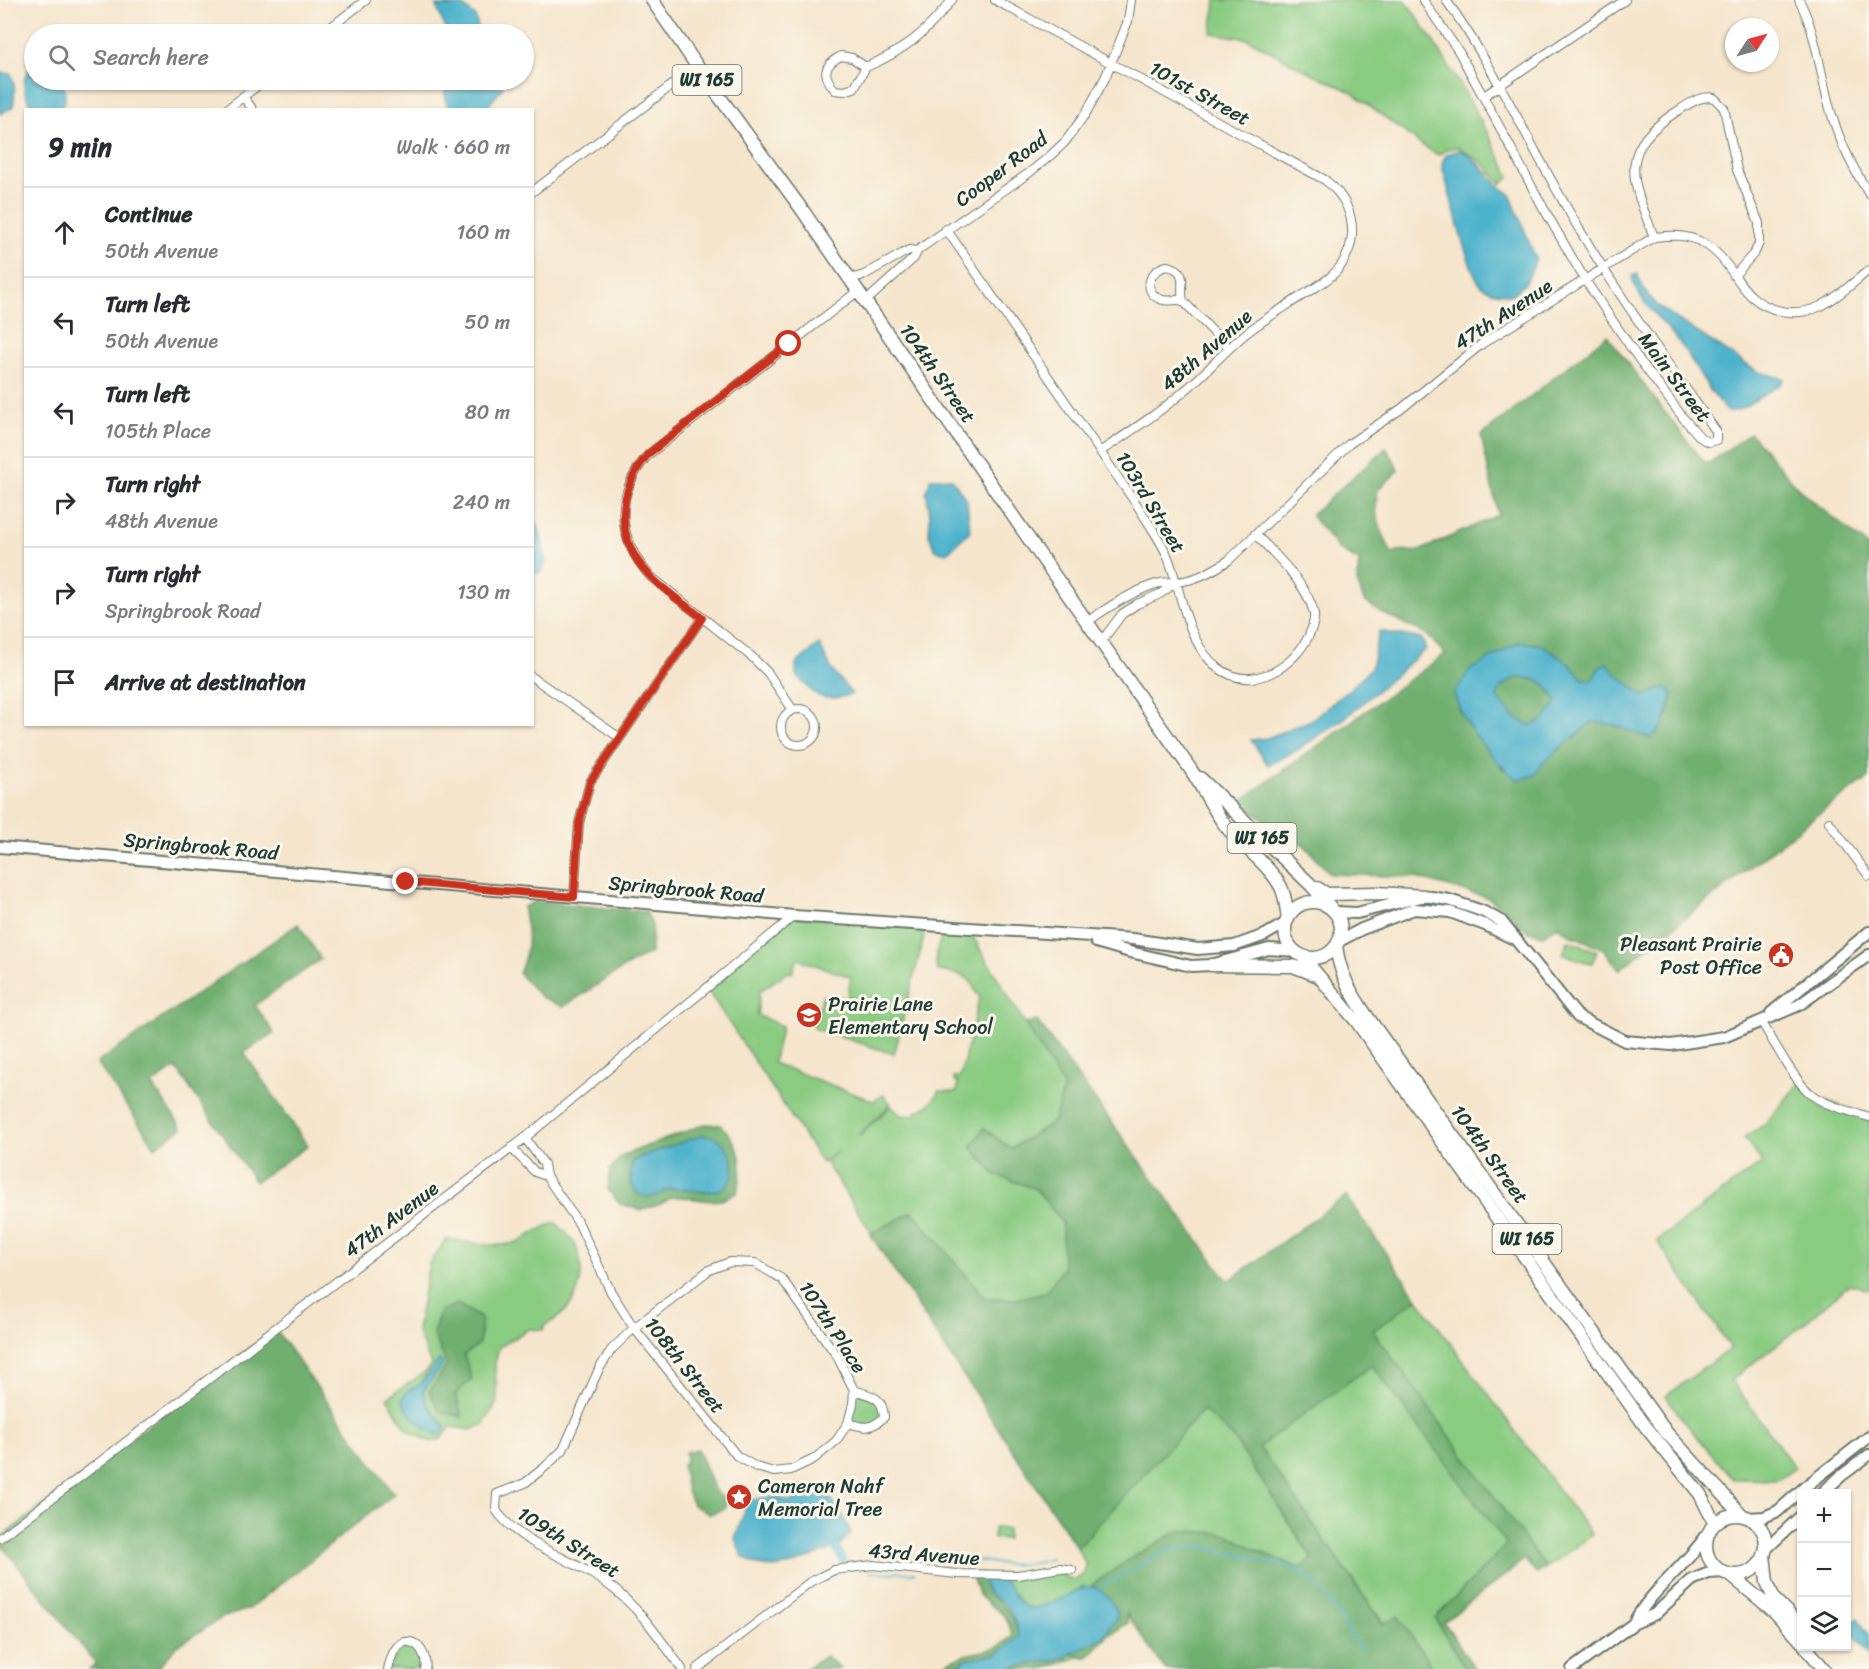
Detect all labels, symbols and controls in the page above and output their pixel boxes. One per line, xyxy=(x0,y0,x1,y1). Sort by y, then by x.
north arrow xyxy=(1725,18,1779,72)
search box xyxy=(24,24,534,90)
text: Search here xyxy=(93,38,209,77)
icon: search xyxy=(45,41,78,74)
street label: 101st Street xyxy=(1143,51,1257,136)
road number: WI 165 xyxy=(672,65,742,95)
street label: Cooper Road xyxy=(947,122,1057,216)
text: 9 min xyxy=(48,124,112,170)
text: Walk · 660 m xyxy=(397,130,510,165)
text: Continue xyxy=(105,195,193,234)
text: 160 m xyxy=(457,215,510,250)
icon: ahead xyxy=(48,216,81,249)
text: 50th Avenue xyxy=(105,234,218,269)
street label: 47th Avenue xyxy=(1447,269,1560,360)
text: Turn left xyxy=(105,285,190,324)
street label: 48th Avenue xyxy=(1152,300,1261,401)
text: 50 m xyxy=(465,305,510,340)
icon: left xyxy=(48,306,81,339)
street label: 104th Street xyxy=(890,316,985,431)
text: 50th Avenue xyxy=(105,324,218,359)
street label: Main Street xyxy=(1629,324,1721,430)
route start xyxy=(775,330,801,356)
text: Turn left xyxy=(105,375,190,414)
text: 80 m xyxy=(465,395,510,430)
icon: left xyxy=(48,396,81,429)
text: 105th Place xyxy=(105,414,211,449)
street label: 103rd Street xyxy=(1106,444,1195,560)
text: Turn right xyxy=(105,465,200,504)
text: 240 m xyxy=(453,485,510,520)
icon: right xyxy=(48,486,81,519)
text: 48th Avenue xyxy=(105,504,218,539)
text: Turn right xyxy=(105,555,200,594)
text: 130 m xyxy=(457,575,510,610)
icon: right xyxy=(48,576,81,609)
text: Springbrook Road xyxy=(105,594,260,629)
text: Arrive at destination xyxy=(105,663,306,702)
icon: arrive xyxy=(48,666,81,699)
street label: Springbrook Road xyxy=(122,822,281,871)
road number: WI 165 xyxy=(1228,823,1296,853)
street label: Springbrook Road xyxy=(607,865,766,914)
route end xyxy=(392,868,418,894)
place label: Pleasant Prairie Post Office xyxy=(1620,927,1762,985)
public building icon: Pleasant Prairie Post Office xyxy=(1766,940,1796,970)
place label: Prairie Lane Elementary School xyxy=(828,987,993,1045)
school or university icon: Prairie Lane Elementary School xyxy=(794,1000,824,1030)
street label: 104th Street xyxy=(1441,1097,1538,1212)
street label: 47th Avenue xyxy=(336,1171,447,1267)
road number: WI 165 xyxy=(1492,1224,1562,1254)
street label: 107th Place xyxy=(789,1274,876,1381)
street label: 108th Street xyxy=(635,1309,734,1422)
place label: Cameron Nahf Memorial Tree xyxy=(758,1469,886,1527)
place icon: Cameron Nahf Memorial Tree xyxy=(724,1482,754,1512)
map controls xyxy=(1797,1489,1851,1651)
button: + xyxy=(1797,1489,1851,1543)
street label: 109th Street xyxy=(510,1497,627,1588)
street label: 43rd Avenue xyxy=(867,1533,981,1576)
button: − xyxy=(1797,1543,1851,1597)
button: layers xyxy=(1797,1597,1851,1651)

